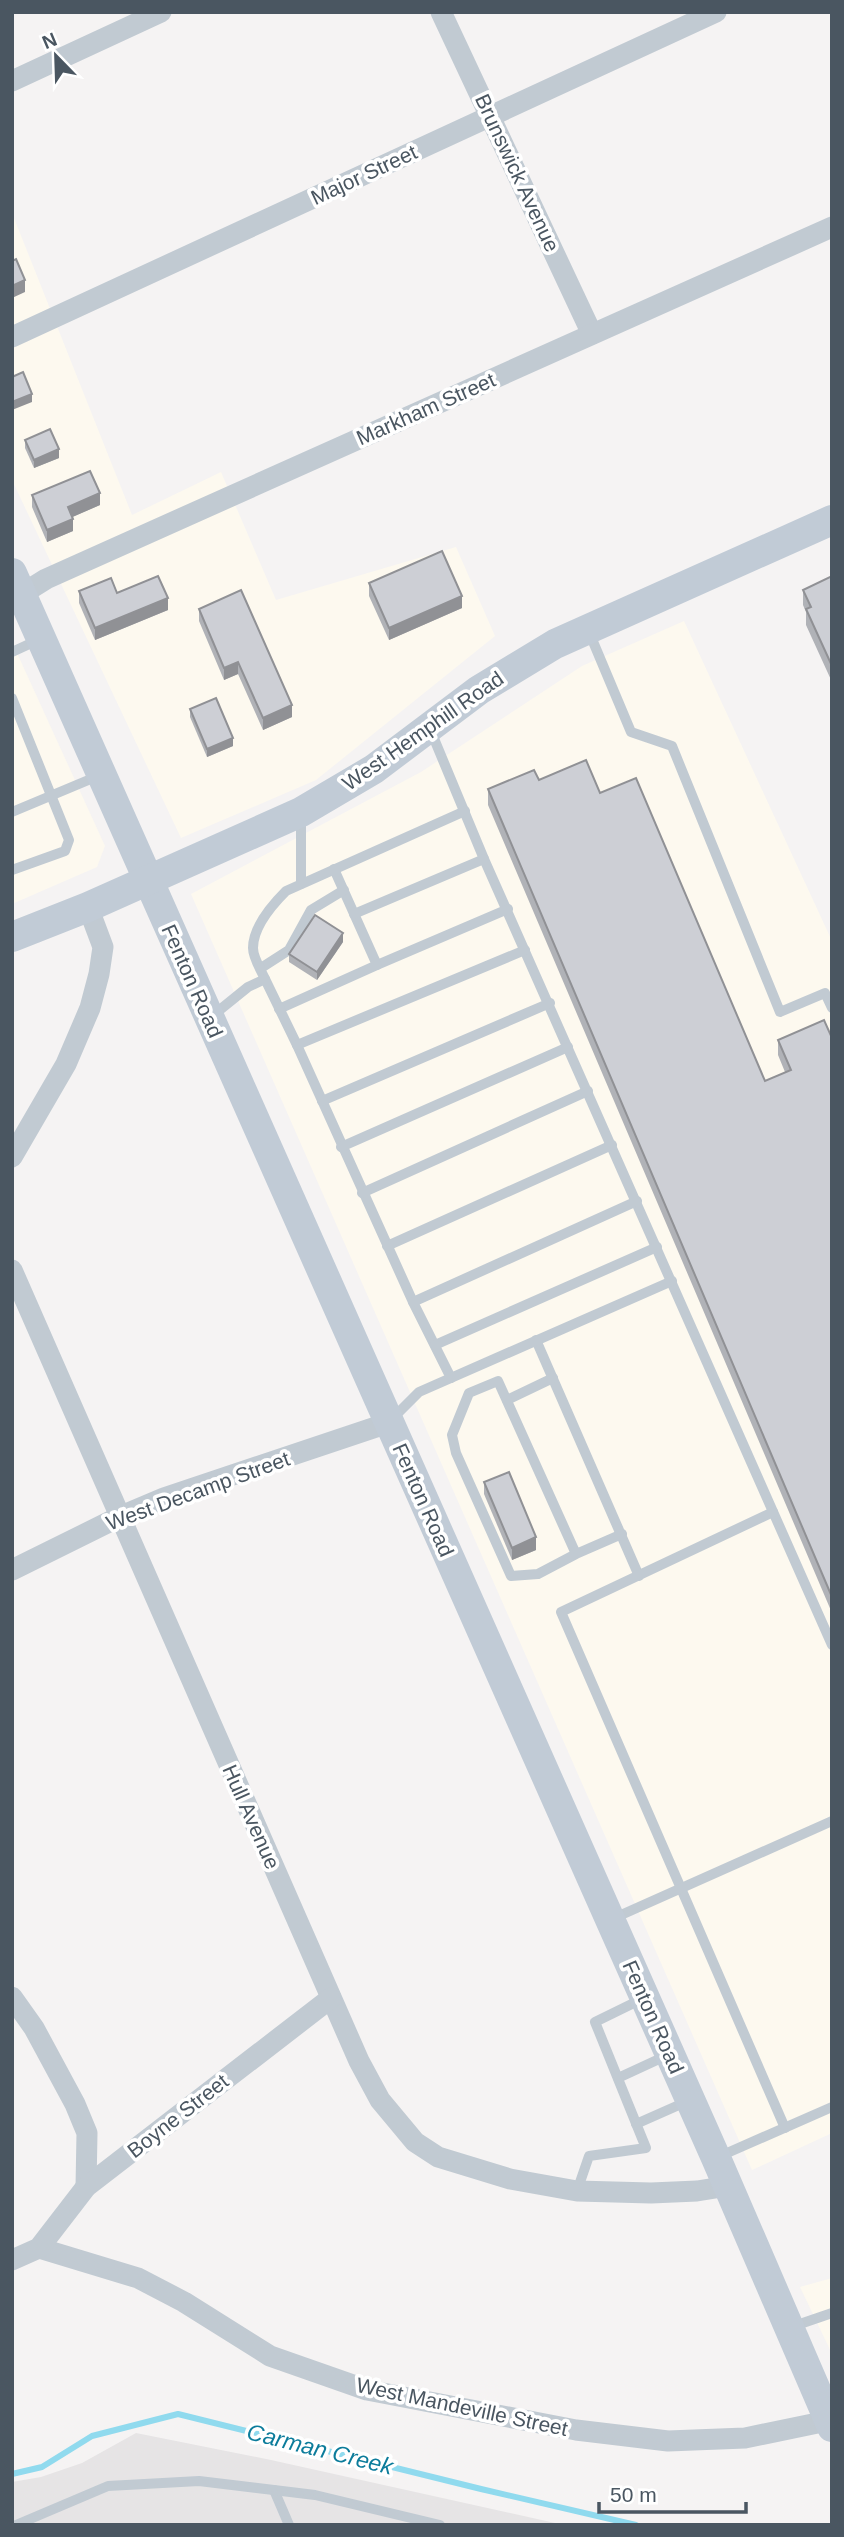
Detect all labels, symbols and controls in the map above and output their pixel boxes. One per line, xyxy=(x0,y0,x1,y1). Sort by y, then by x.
north arrow xyxy=(21,21,91,91)
text: N xyxy=(39,28,60,53)
street label: Brunswick Avenue xyxy=(471,90,564,255)
street label: Major Street xyxy=(307,140,421,209)
street label: Markham Street xyxy=(353,368,499,449)
street label: West Hemphill Road xyxy=(338,666,508,795)
street label: Fenton Road xyxy=(157,921,228,1041)
street label: Fenton Road xyxy=(388,1440,459,1560)
street label: West Decamp Street xyxy=(103,1447,293,1534)
street label: Hull Avenue xyxy=(218,1761,285,1872)
street label: Fenton Road xyxy=(618,1957,689,2077)
street label: Boyne Street xyxy=(123,2069,233,2162)
street label: West Mandeville Street xyxy=(354,2373,570,2440)
water label: Carman Creek xyxy=(244,2418,397,2480)
scale bar xyxy=(599,2470,746,2514)
text: 50 m xyxy=(610,2483,657,2506)

